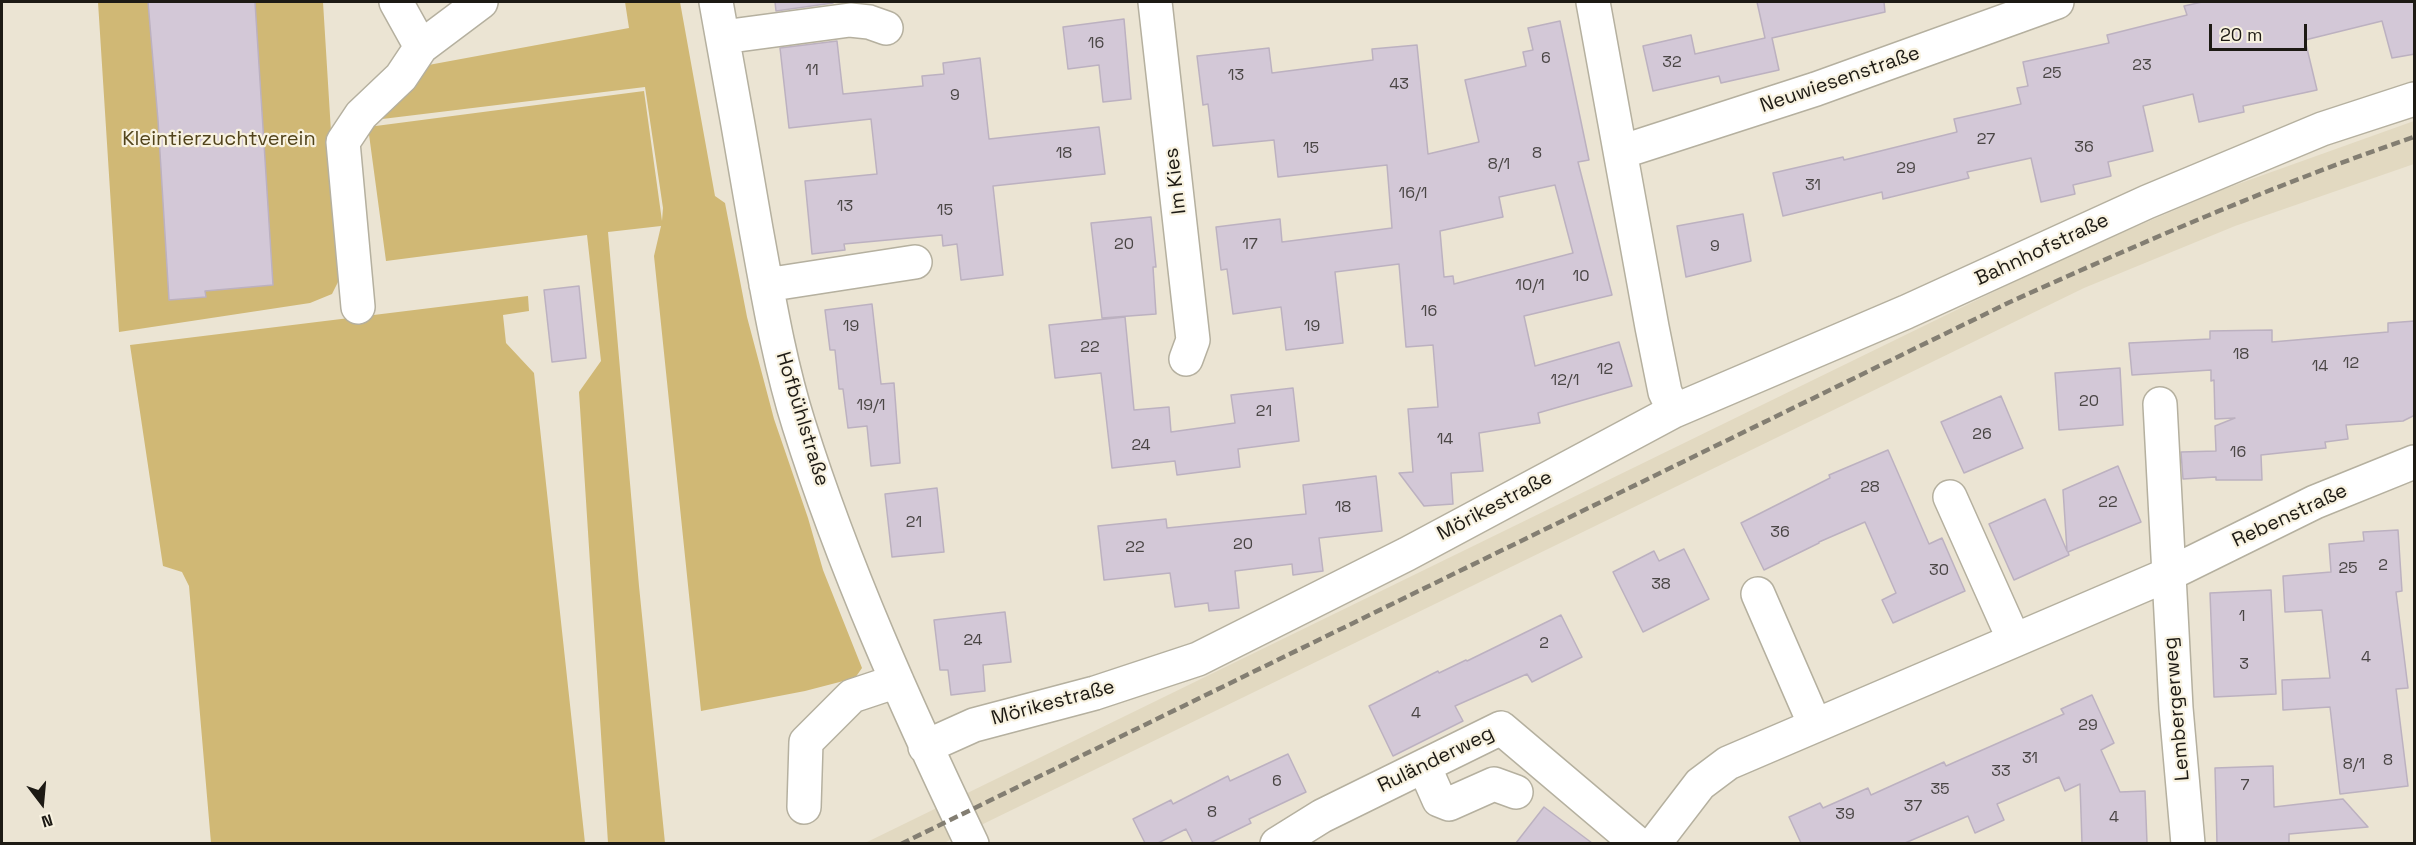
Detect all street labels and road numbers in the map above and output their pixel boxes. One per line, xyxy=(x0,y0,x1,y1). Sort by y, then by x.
street label: Neuwiesenstraße xyxy=(1757,41,1923,119)
street label: Im Kies xyxy=(1160,146,1192,216)
street label: Bahnhofstraße xyxy=(1971,209,2113,291)
street label: Hofbühlstraße xyxy=(770,349,834,489)
street label: Mörikestraße xyxy=(1433,466,1557,546)
street label: Rebenstraße xyxy=(2229,479,2351,553)
street label: Lembergerweg xyxy=(2159,636,2195,782)
street label: Mörikestraße xyxy=(989,675,1117,731)
street label: Ruländerweg xyxy=(1374,722,1498,798)

